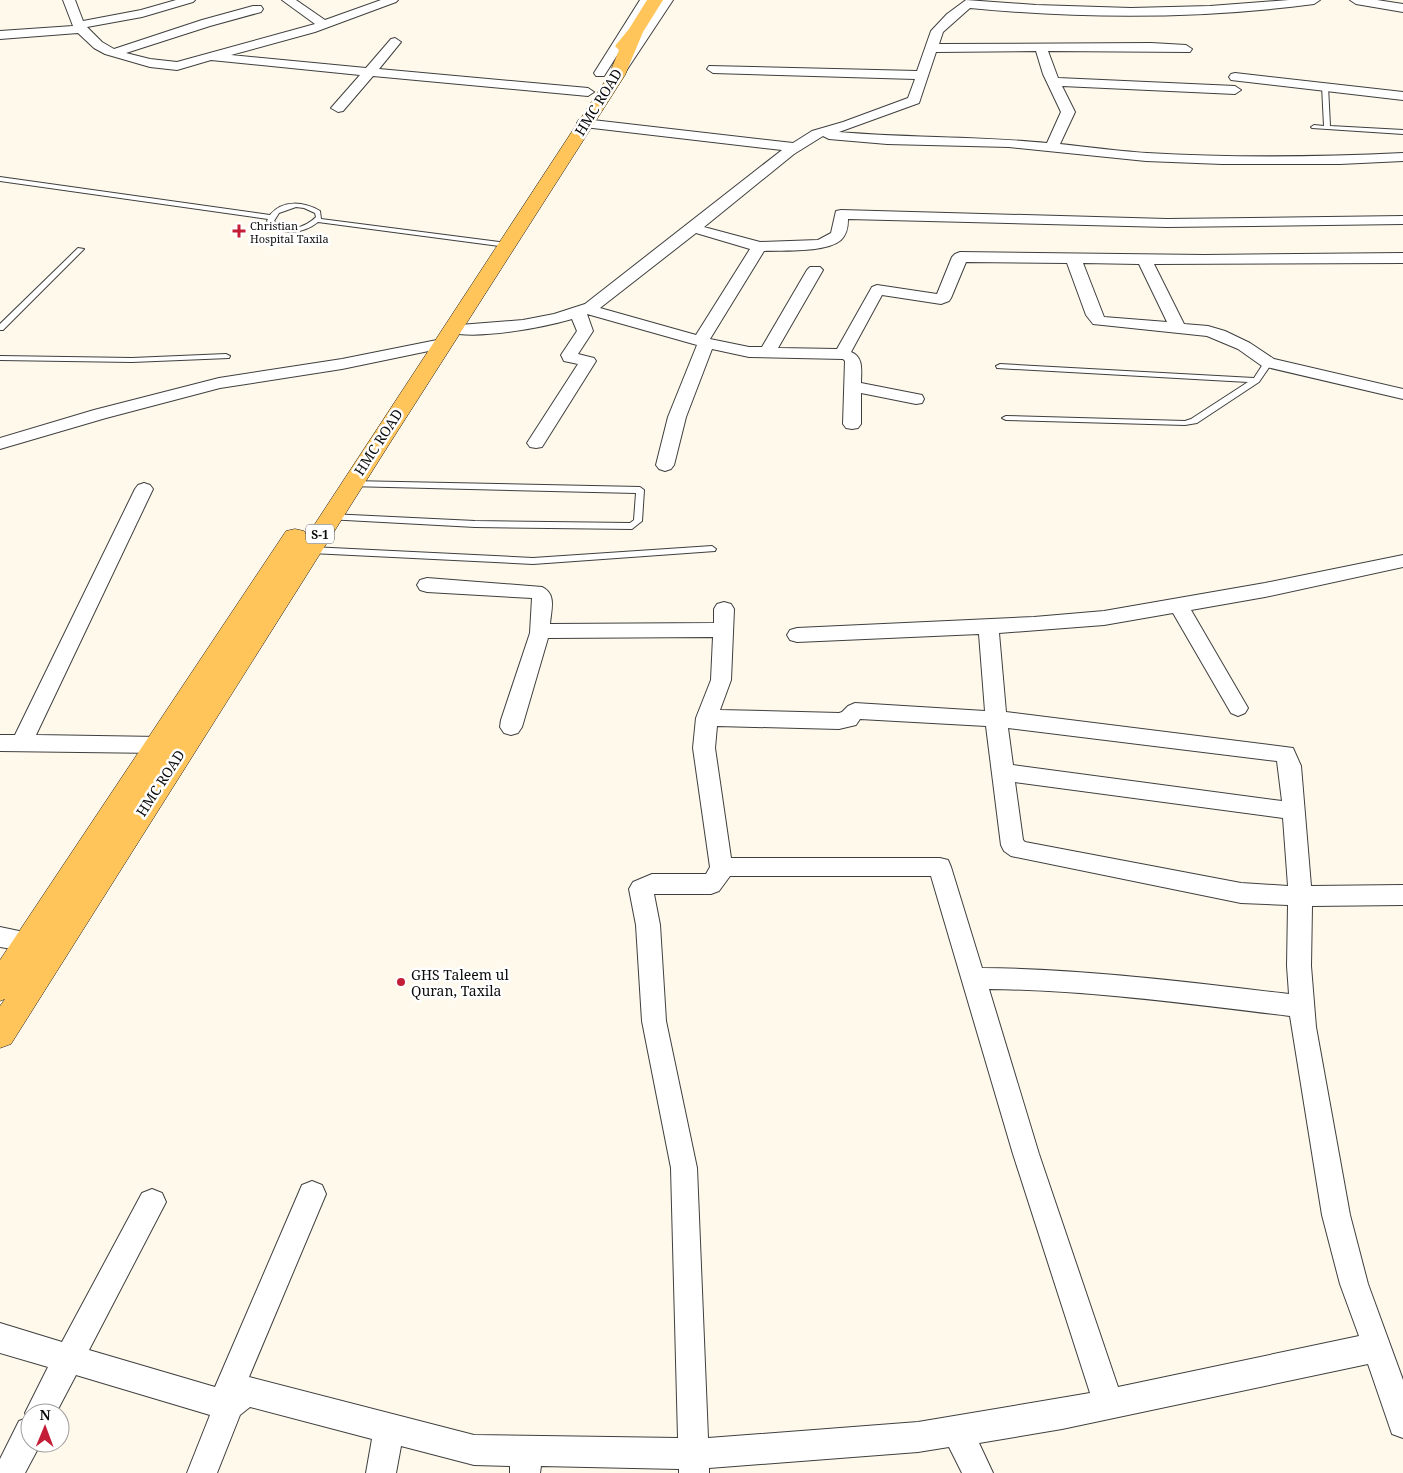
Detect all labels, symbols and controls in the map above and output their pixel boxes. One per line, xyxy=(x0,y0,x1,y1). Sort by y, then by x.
street label: HMC ROAD xyxy=(570,65,626,139)
place label: Christian Hospital Taxila xyxy=(250,218,329,246)
marker: Christian Hospital Taxila xyxy=(232,224,246,238)
street label: HMC ROAD xyxy=(349,405,407,479)
road number: S-1 xyxy=(306,524,334,544)
street label: HMC ROAD xyxy=(131,746,189,820)
place label: GHS Taleem ul Quran, Taxila xyxy=(411,965,509,1000)
marker: GHS Taleem ul Quran, Taxila xyxy=(395,976,407,988)
north arrow xyxy=(20,1403,70,1453)
text: N xyxy=(40,1405,51,1424)

